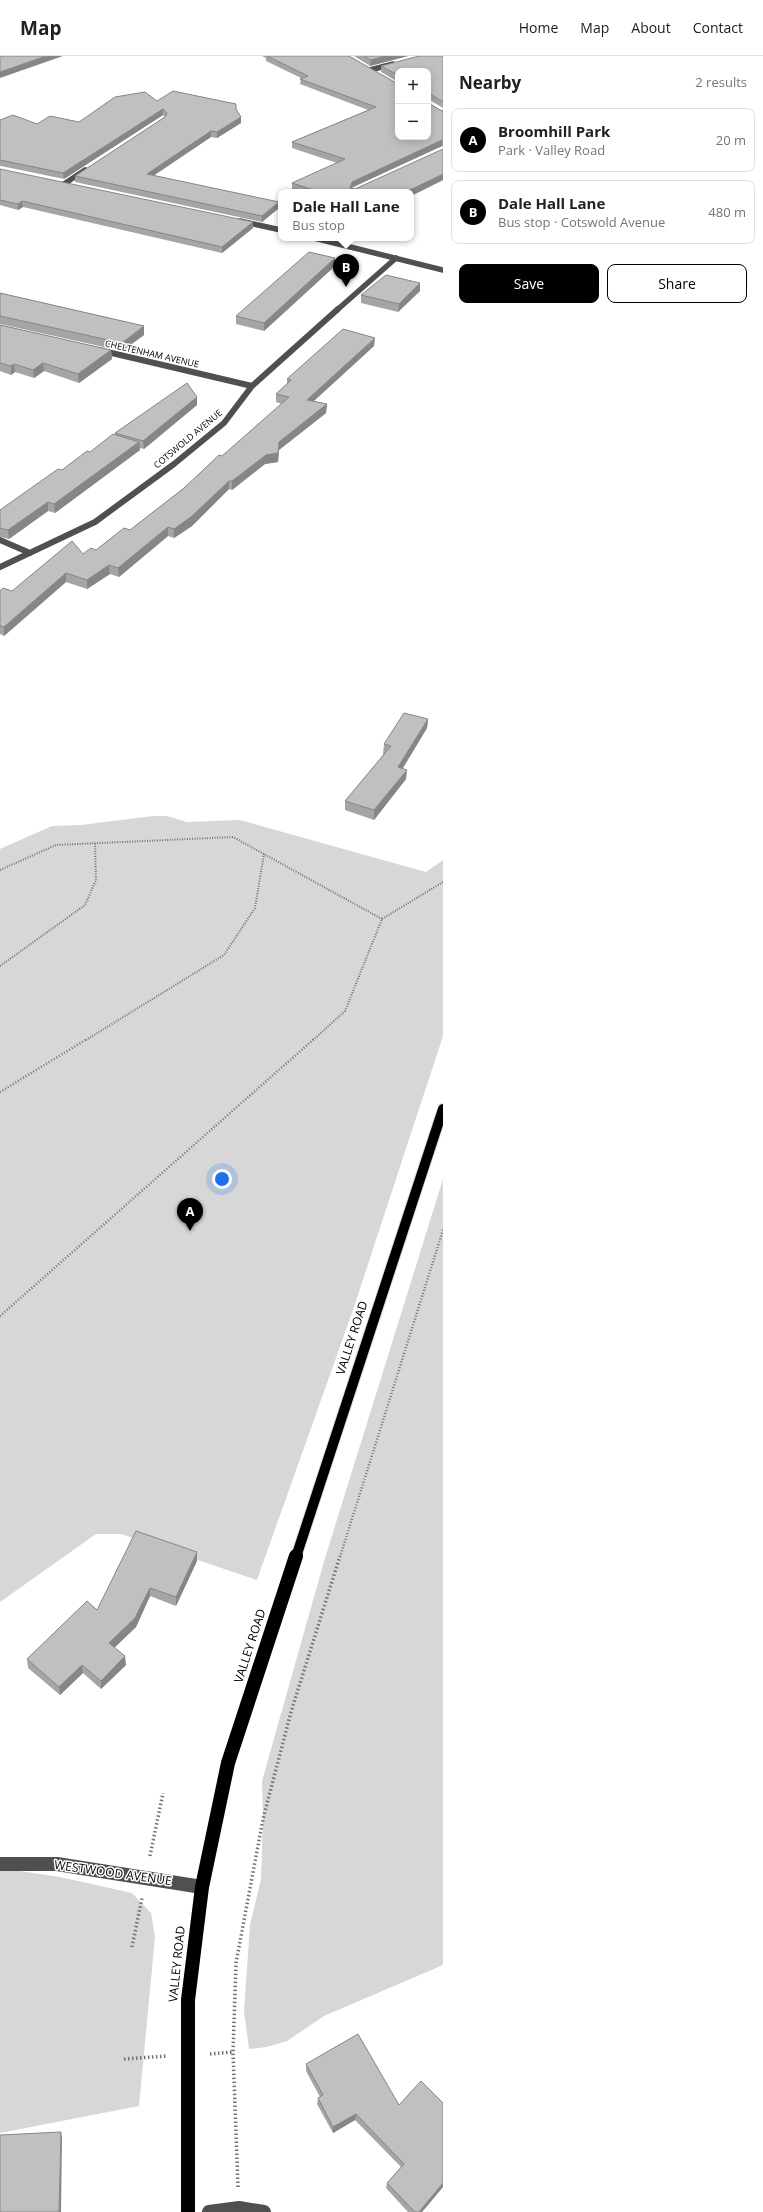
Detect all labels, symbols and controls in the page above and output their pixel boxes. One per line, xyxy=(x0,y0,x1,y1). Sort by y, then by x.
text: Map xyxy=(20,15,61,41)
text: Home xyxy=(519,18,558,37)
text: Map xyxy=(580,18,609,37)
text: About xyxy=(631,18,671,37)
text: Contact xyxy=(693,18,743,37)
map controls xyxy=(395,68,431,140)
button: + xyxy=(395,68,431,104)
text: Nearby xyxy=(459,71,521,94)
text: 2 results xyxy=(695,73,747,91)
button: − xyxy=(395,104,431,140)
text: Broomhill Park xyxy=(498,121,610,141)
text: A xyxy=(469,131,477,149)
text: 20 m xyxy=(716,131,746,149)
text: Park · Valley Road xyxy=(498,141,605,159)
popup xyxy=(278,189,414,241)
text: Dale Hall Lane xyxy=(498,193,605,213)
text: Dale Hall Lane xyxy=(292,196,400,216)
text: B xyxy=(469,203,477,221)
text: 480 m xyxy=(708,203,746,221)
text: Bus stop · Cotswold Avenue xyxy=(498,213,665,231)
text: Bus stop xyxy=(292,216,345,234)
pin: B xyxy=(333,254,359,287)
button: Save xyxy=(459,264,599,303)
button: Share xyxy=(607,264,747,303)
street label: CHELTENHAM AVENUE xyxy=(104,336,200,371)
street label: COTSWOLD AVENUE xyxy=(151,406,225,471)
your location xyxy=(212,1169,232,1189)
pin: A xyxy=(177,1198,203,1231)
street label: VALLEY ROAD xyxy=(332,1299,371,1377)
street label: VALLEY ROAD xyxy=(230,1607,269,1685)
street label: WESTWOOD AVENUE xyxy=(53,1856,173,1889)
street label: VALLEY ROAD xyxy=(164,1925,189,2003)

